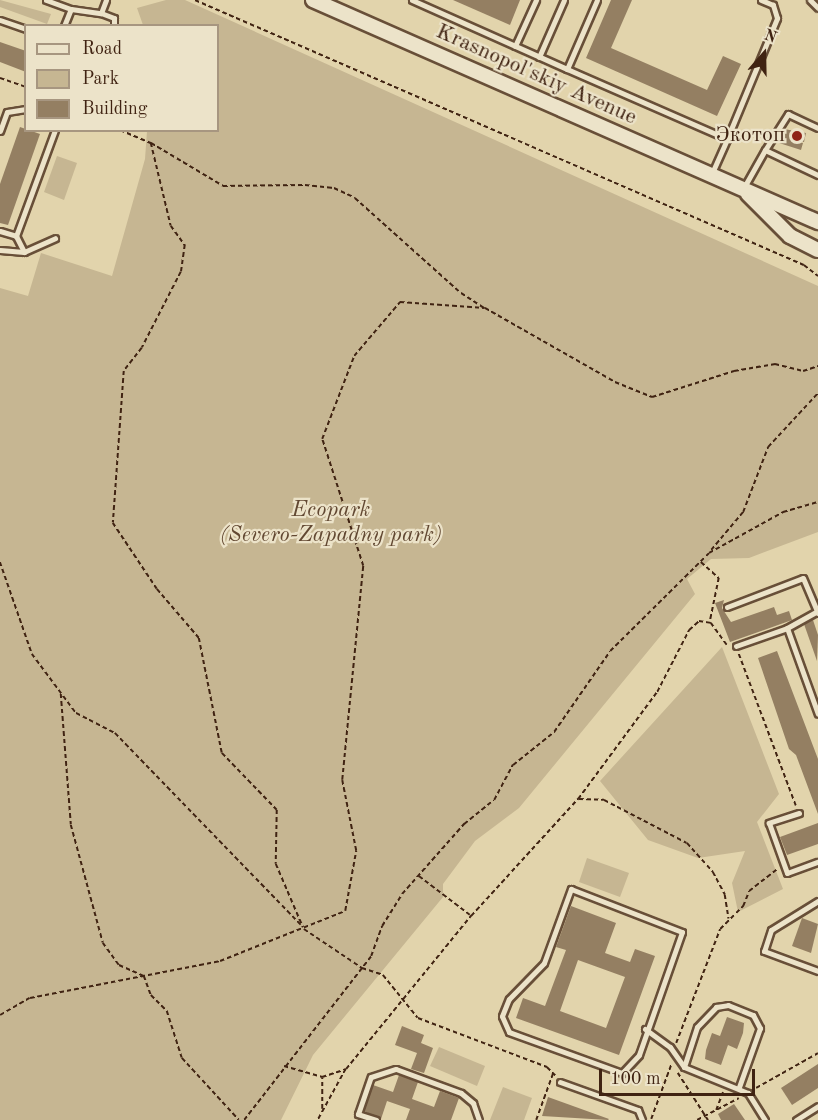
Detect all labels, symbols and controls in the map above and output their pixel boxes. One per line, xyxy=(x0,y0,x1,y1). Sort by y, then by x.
street label: Krasnopol'skiy Avenue xyxy=(432,19,640,131)
legend xyxy=(24,24,219,132)
north arrow xyxy=(734,24,794,84)
text: N xyxy=(762,27,779,47)
text: Road xyxy=(82,40,122,58)
text: Park xyxy=(82,70,119,88)
text: Building xyxy=(82,100,147,118)
place label: Экотоп xyxy=(716,123,785,149)
marker: Экотоп xyxy=(790,129,804,143)
park label: Ecopark (Severo-Zapadny park) xyxy=(220,497,442,548)
scale bar xyxy=(602,1057,758,1095)
text: 100 m xyxy=(610,1070,661,1088)

